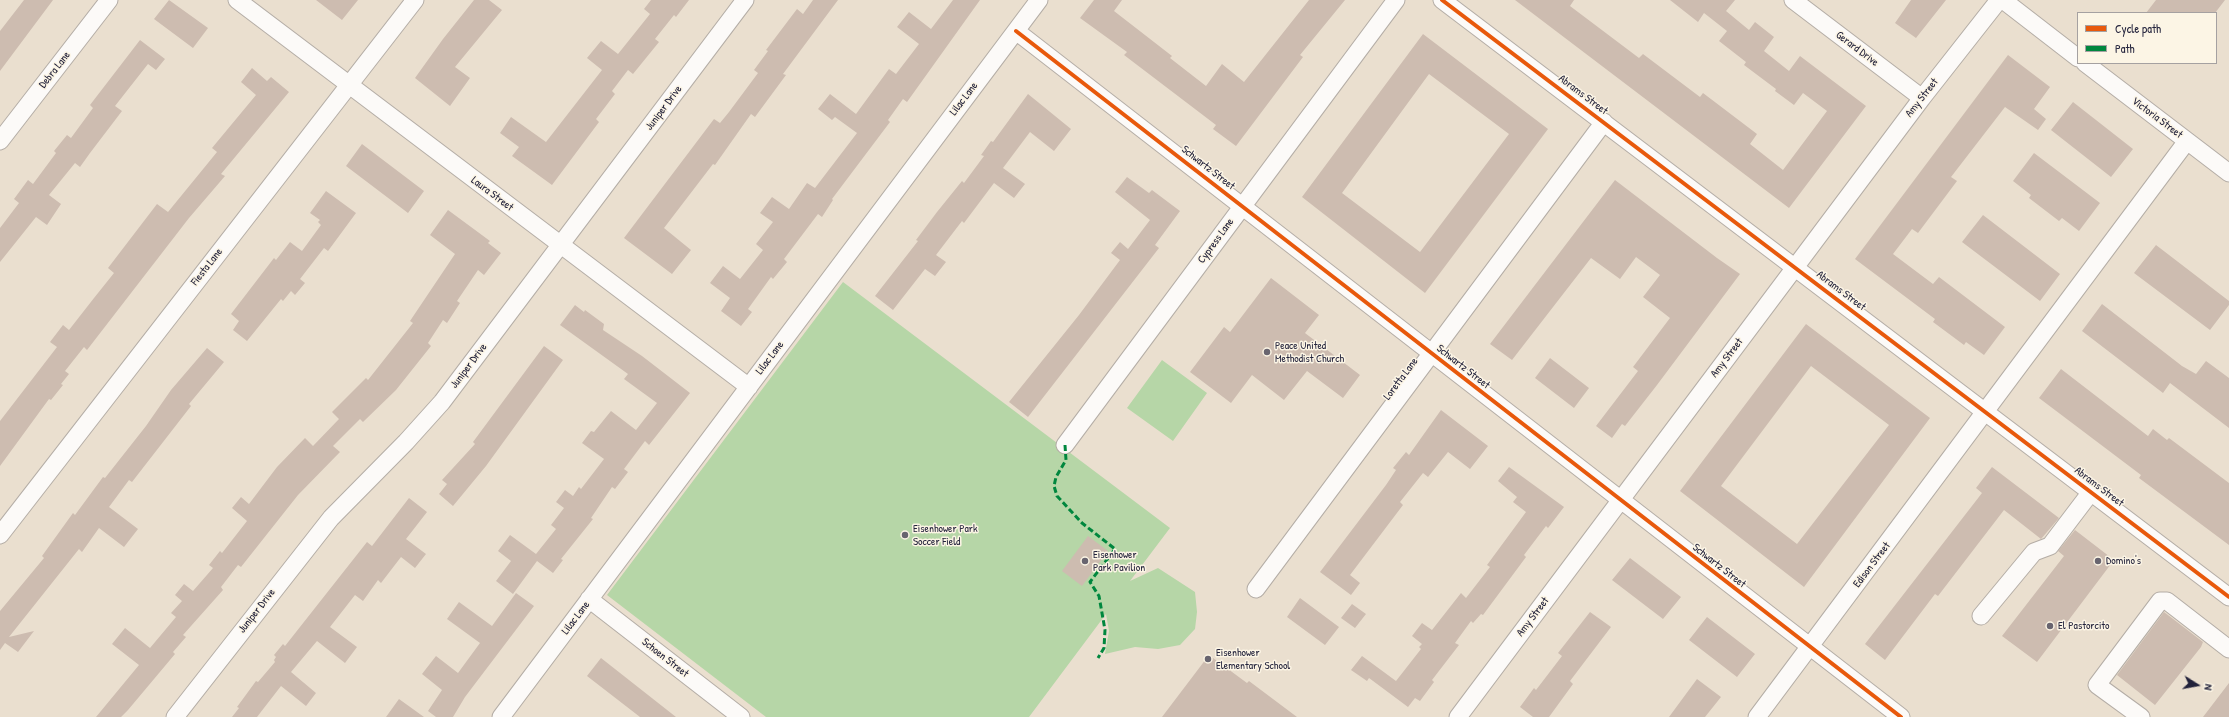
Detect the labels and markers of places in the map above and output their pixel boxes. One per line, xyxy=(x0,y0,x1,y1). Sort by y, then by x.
place label: Peace United Methodist Church xyxy=(1275,339,1344,365)
marker: Peace United Methodist Church xyxy=(1262,347,1272,357)
place label: Eisenhower Park Soccer Field xyxy=(913,522,978,548)
marker: Eisenhower Park Soccer Field xyxy=(900,530,910,540)
place label: Eisenhower Park Pavilion xyxy=(1093,548,1145,574)
place label: Domino's xyxy=(2106,554,2141,568)
marker: Eisenhower Park Pavilion xyxy=(1080,556,1090,566)
marker: Domino's xyxy=(2093,556,2103,566)
place label: El Pastorcito xyxy=(2058,619,2110,633)
marker: El Pastorcito xyxy=(2045,621,2055,631)
place label: Eisenhower Elementary School xyxy=(1216,646,1290,672)
marker: Eisenhower Elementary School xyxy=(1203,654,1213,664)

